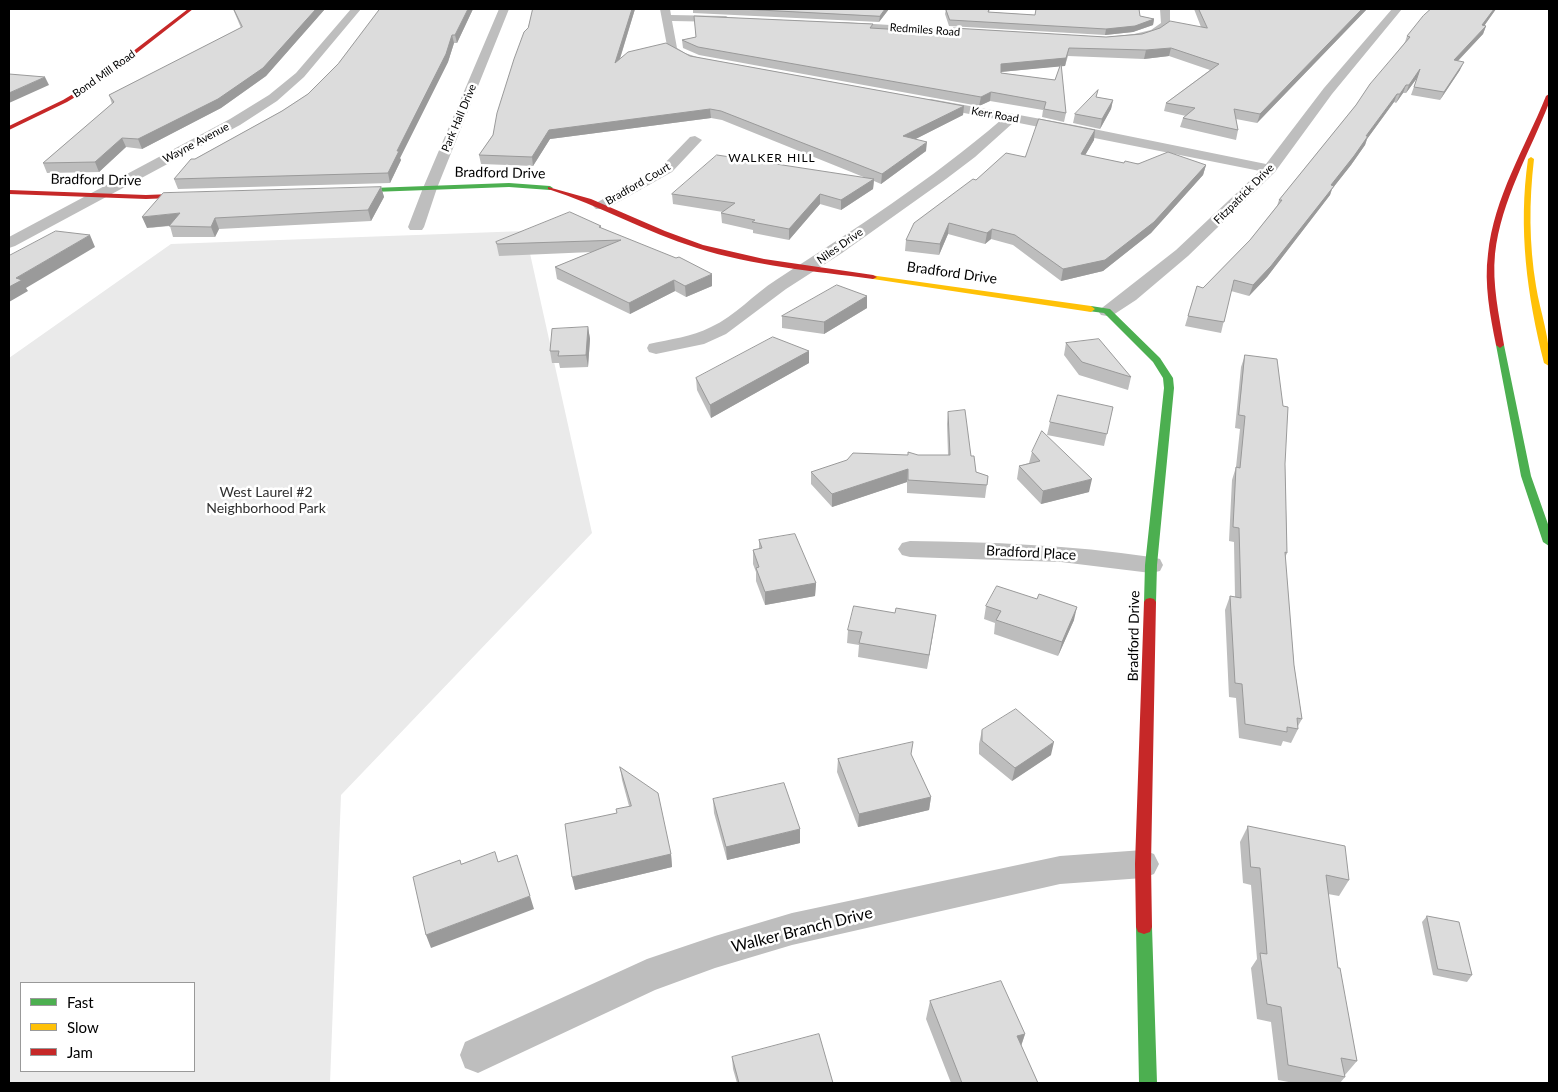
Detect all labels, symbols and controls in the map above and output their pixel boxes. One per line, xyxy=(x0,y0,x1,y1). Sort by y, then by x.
street label: Redmiles Road xyxy=(889,21,961,39)
street label: Bond Mill Road xyxy=(70,47,138,101)
street label: Park Hall Drive xyxy=(439,82,479,154)
street label: Kerr Road xyxy=(970,104,1020,126)
street label: Wayne Avenue xyxy=(161,120,231,166)
district label: WALKER HILL xyxy=(727,151,817,165)
street label: Bradford Court xyxy=(603,160,673,208)
street label: Fitzpatrick Drive xyxy=(1211,161,1277,227)
street label: Bradford Drive xyxy=(454,164,546,182)
street label: Bradford Drive xyxy=(50,171,142,189)
street label: Niles Drive xyxy=(814,225,866,267)
street label: Bradford Drive xyxy=(906,258,998,288)
park label: West Laurel #2 Neighborhood Park xyxy=(206,484,326,516)
street label: Bradford Place xyxy=(986,542,1076,564)
street label: Bradford Drive xyxy=(1125,590,1143,682)
street label: Walker Branch Drive xyxy=(729,903,875,957)
legend xyxy=(20,982,195,1072)
text: Fast xyxy=(67,993,94,1011)
text: Slow xyxy=(67,1018,99,1036)
text: Jam xyxy=(67,1043,93,1061)

